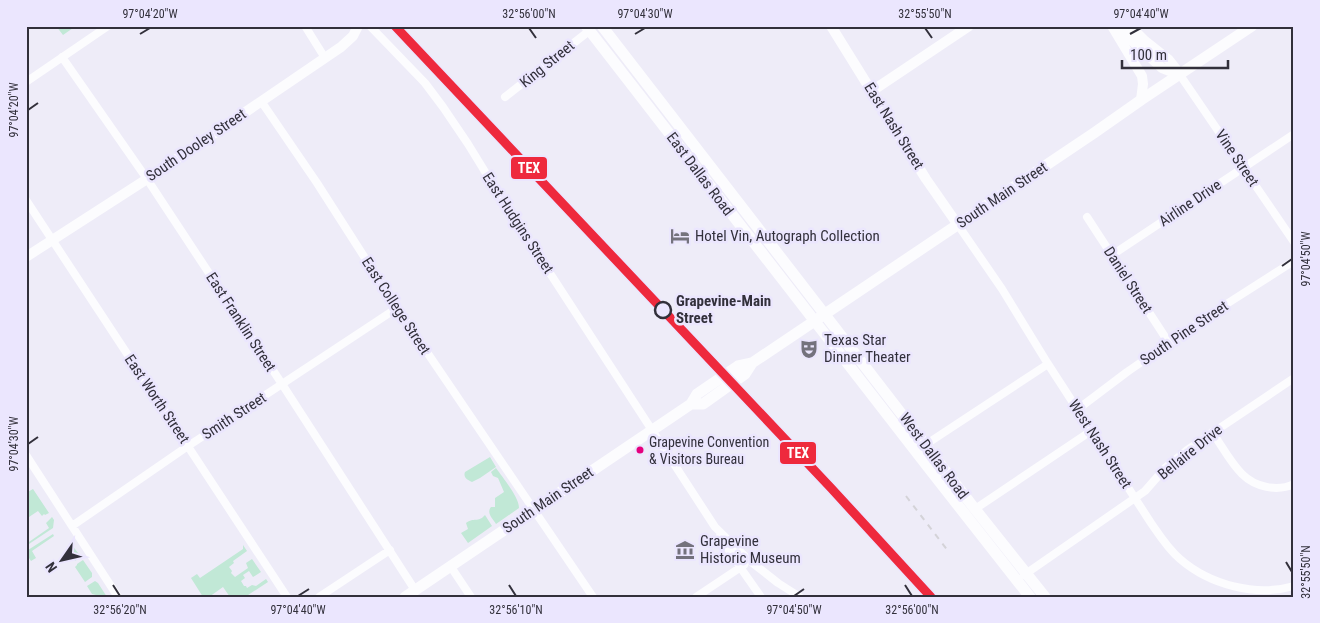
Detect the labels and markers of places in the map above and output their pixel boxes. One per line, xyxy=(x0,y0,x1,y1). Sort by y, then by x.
hotel icon: Hotel Vin, Autograph Collection xyxy=(669,225,691,247)
place label: Hotel Vin, Autograph Collection xyxy=(695,227,880,245)
place label: Grapevine-Main Street xyxy=(676,292,771,327)
marker: Grapevine-Main Street xyxy=(654,301,672,319)
place label: Texas Star Dinner Theater xyxy=(824,331,911,366)
theatre icon: Texas Star Dinner Theater xyxy=(798,338,820,360)
place label: Grapevine Convention & Visitors Bureau xyxy=(649,434,769,467)
marker: Grapevine Convention & Visitors Bureau xyxy=(635,445,645,455)
place label: Grapevine Historic Museum xyxy=(700,532,801,567)
museum icon: Grapevine Historic Museum xyxy=(674,539,696,561)

